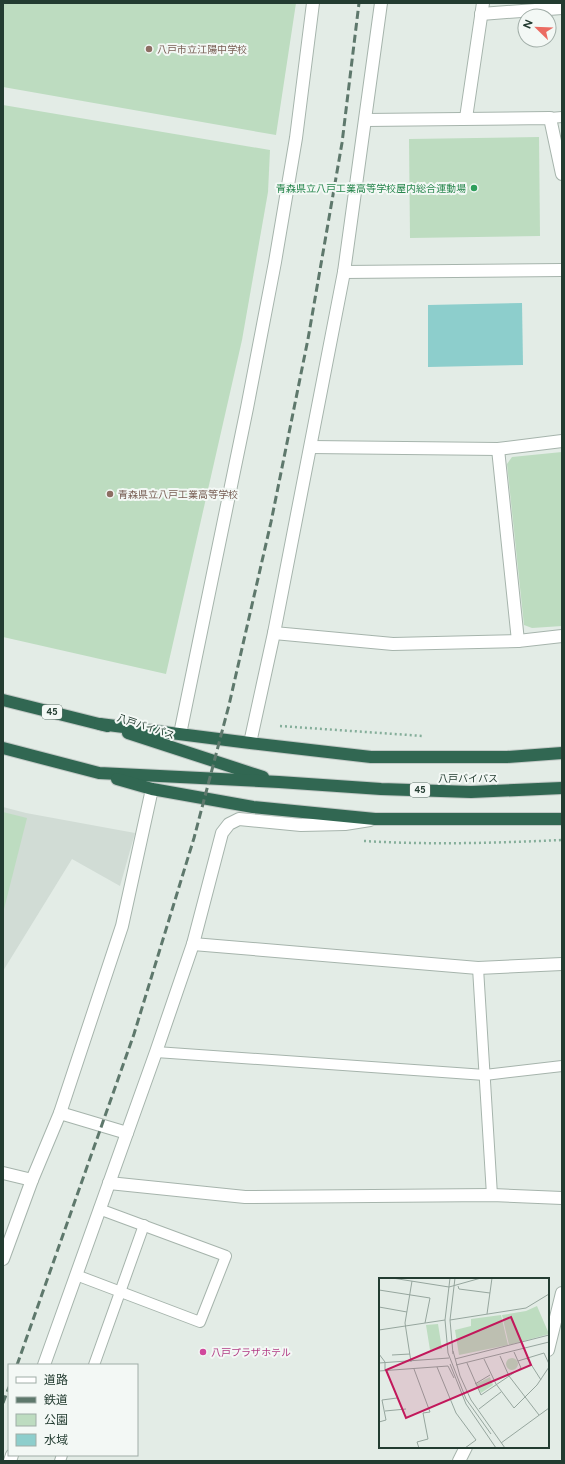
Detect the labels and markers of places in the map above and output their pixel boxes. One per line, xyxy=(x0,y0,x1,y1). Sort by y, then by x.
place label: 八戸市立江陽中学校 xyxy=(157,43,247,56)
marker: 八戸市立江陽中学校 xyxy=(144,44,154,54)
place label: 青森県立八戸工業高等学校屋内総合運動場 xyxy=(276,182,466,195)
marker: 青森県立八戸工業高等学校屋内総合運動場 xyxy=(469,183,479,193)
place label: 青森県立八戸工業高等学校 xyxy=(118,488,238,501)
marker: 青森県立八戸工業高等学校 xyxy=(105,489,115,499)
place label: 八戸プラザホテル xyxy=(211,1346,291,1359)
marker: 八戸プラザホテル xyxy=(198,1347,208,1357)

